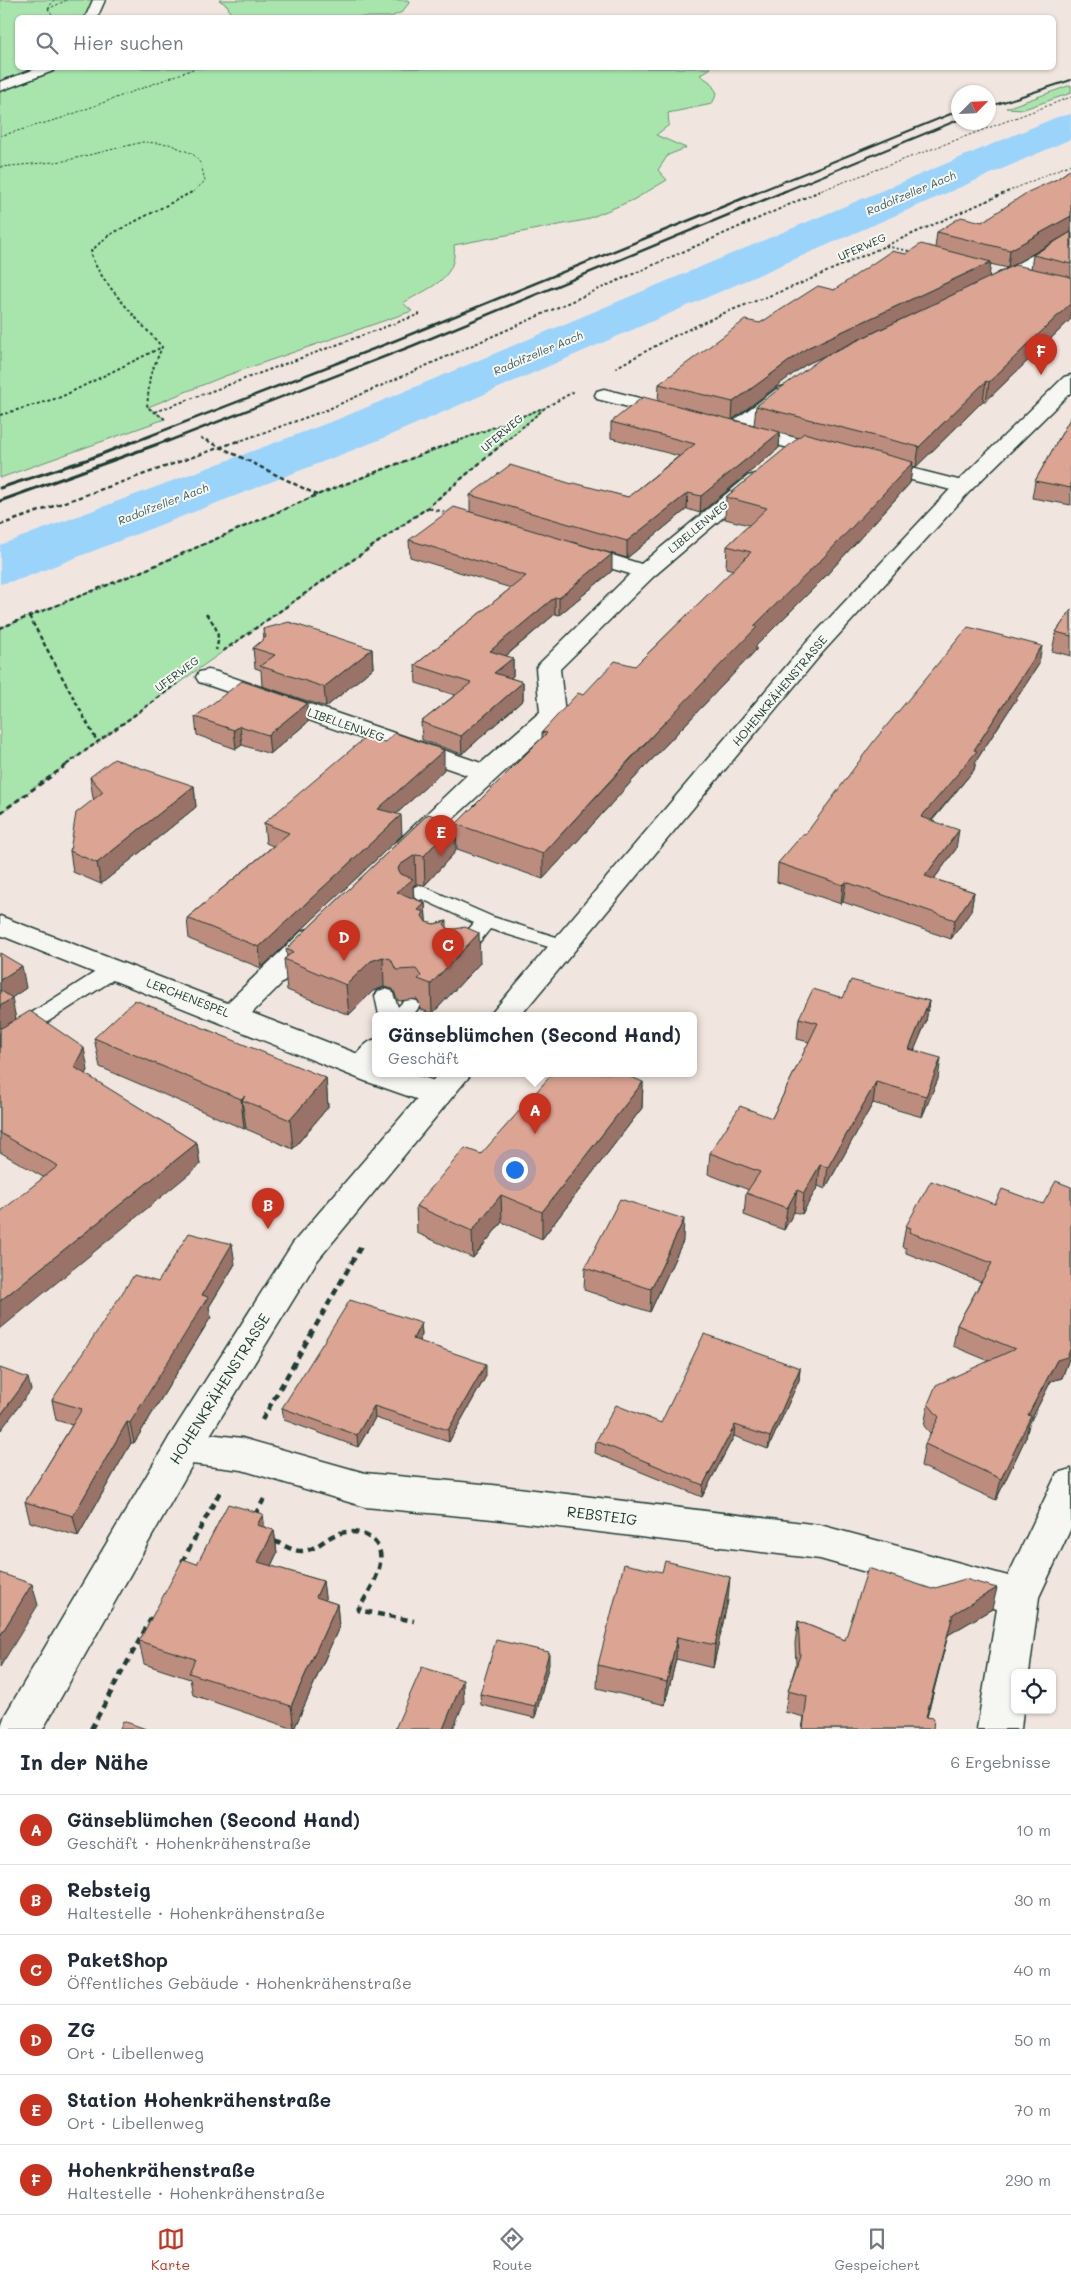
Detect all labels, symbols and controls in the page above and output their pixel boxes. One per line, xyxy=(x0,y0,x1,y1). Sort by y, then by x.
search box xyxy=(15,15,1056,70)
icon: search xyxy=(33,29,61,57)
text: Hier suchen xyxy=(73,30,184,55)
north arrow xyxy=(951,85,996,130)
water label: Radolfzeller Aach xyxy=(864,167,958,218)
street label: UFERWEG xyxy=(835,229,888,264)
water label: Radolfzeller Aach xyxy=(491,327,585,378)
pin: F xyxy=(1025,334,1057,375)
street label: UFERWEG xyxy=(477,410,526,455)
water label: Radolfzeller Aach xyxy=(115,479,210,528)
street label: LIBELLENWEG xyxy=(665,497,731,556)
street label: HOHENKRÄHENSTRASSE xyxy=(728,632,830,749)
street label: UFERWEG xyxy=(152,653,202,695)
street label: LIBELLENWEG xyxy=(306,703,387,745)
pin: E xyxy=(425,815,457,856)
pin: D xyxy=(328,920,360,961)
pin: C xyxy=(432,928,464,969)
street label: LERCHENESPEL xyxy=(144,974,233,1021)
popup xyxy=(372,1012,697,1077)
text: Gänseblümchen (Second Hand) xyxy=(388,1022,681,1047)
text: Geschäft xyxy=(388,1047,459,1068)
pin: A xyxy=(519,1093,551,1134)
your location xyxy=(502,1157,528,1183)
pin: B xyxy=(252,1188,284,1229)
street label: HOHENKRÄHENSTRASSE xyxy=(164,1309,274,1468)
street label: REBSTEIG xyxy=(566,1501,638,1529)
map controls xyxy=(1011,1669,1056,1714)
button: locate xyxy=(1011,1669,1056,1714)
text: In der Nähe xyxy=(20,1748,148,1775)
text: 6 Ergebnisse xyxy=(950,1751,1051,1772)
text: Gänseblümchen (Second Hand) xyxy=(67,1807,360,1832)
text: A xyxy=(30,1819,42,1840)
text: 10 m xyxy=(1016,1819,1051,1840)
text: Geschäft · Hohenkrähenstraße xyxy=(67,1832,311,1853)
text: Rebsteig xyxy=(67,1877,151,1902)
text: B xyxy=(31,1889,41,1910)
text: 30 m xyxy=(1014,1889,1051,1910)
text: Haltestelle · Hohenkrähenstraße xyxy=(67,1902,325,1923)
text: PaketShop xyxy=(67,1947,168,1972)
text: C xyxy=(30,1959,42,1980)
text: 40 m xyxy=(1014,1959,1051,1980)
text: Öffentliches Gebäude · Hohenkrähenstraße xyxy=(67,1972,412,1993)
text: ZG xyxy=(67,2017,95,2042)
text: D xyxy=(30,2029,42,2050)
text: 50 m xyxy=(1014,2029,1051,2050)
text: Ort · Libellenweg xyxy=(67,2042,204,2063)
text: Station Hohenkrähenstraße xyxy=(67,2087,331,2112)
text: E xyxy=(31,2099,41,2120)
text: 70 m xyxy=(1014,2099,1051,2120)
text: Ort · Libellenweg xyxy=(67,2112,204,2133)
text: Hohenkrähenstraße xyxy=(67,2157,255,2182)
text: F xyxy=(31,2169,41,2190)
text: 290 m xyxy=(1005,2169,1051,2190)
text: Haltestelle · Hohenkrähenstraße xyxy=(67,2182,325,2203)
tab: Karte xyxy=(151,2225,190,2274)
tab: Route xyxy=(492,2225,532,2274)
tab: Gespeichert xyxy=(834,2225,920,2274)

